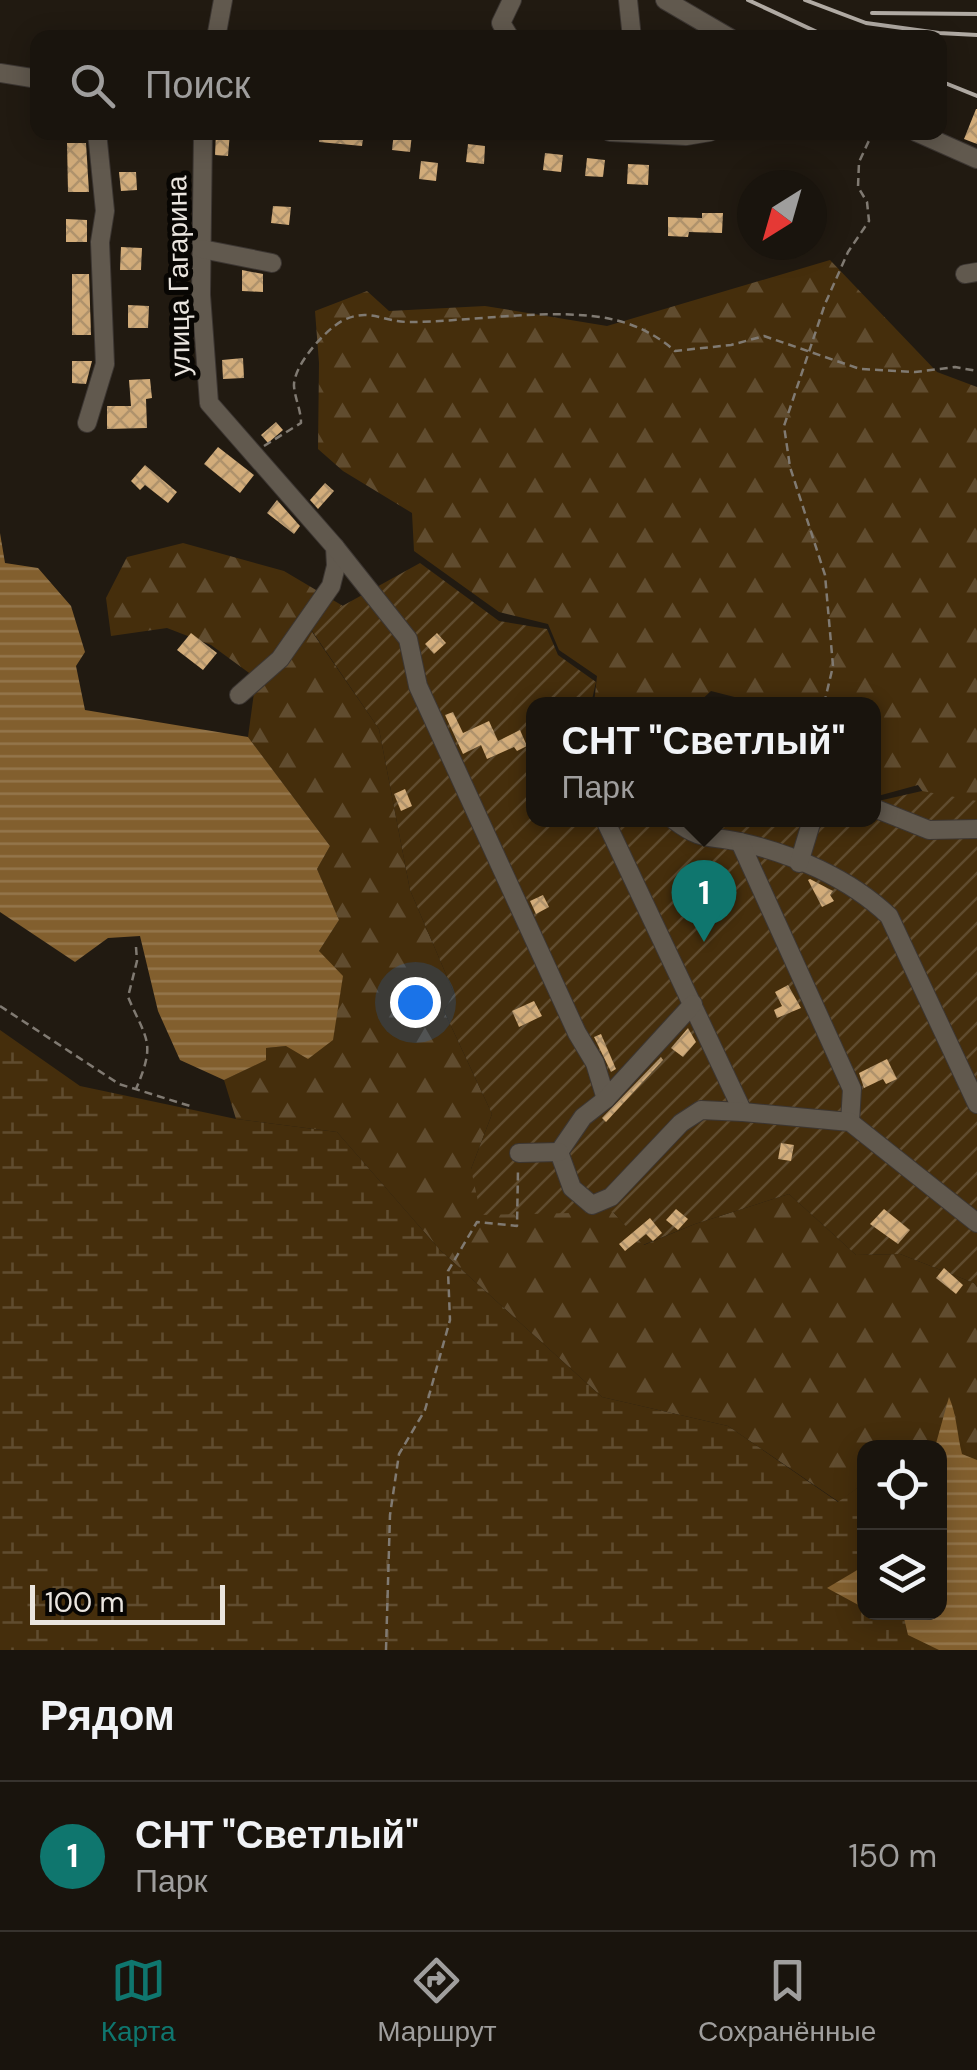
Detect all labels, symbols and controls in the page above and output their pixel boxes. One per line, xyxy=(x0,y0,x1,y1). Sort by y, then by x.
search box xyxy=(30,30,947,140)
icon: search xyxy=(65,58,120,113)
text: Поиск xyxy=(145,60,250,110)
north arrow xyxy=(737,170,827,260)
street label: улица Гагарина xyxy=(158,175,199,377)
popup xyxy=(526,697,881,827)
text: СНТ "Светлый" xyxy=(562,716,845,766)
text: Парк xyxy=(562,766,634,808)
pin: 1 xyxy=(672,860,736,942)
your location xyxy=(390,977,441,1028)
map controls xyxy=(857,1440,947,1620)
button: locate xyxy=(857,1440,947,1530)
button: layers xyxy=(857,1530,947,1620)
scale bar xyxy=(30,1580,225,1624)
text: 100 m xyxy=(45,1584,124,1621)
text: Рядом xyxy=(40,1688,175,1743)
text: СНТ "Светлый" xyxy=(135,1810,419,1860)
text: 1 xyxy=(67,1835,78,1877)
text: 150 m xyxy=(849,1835,937,1877)
text: Парк xyxy=(135,1860,208,1902)
tab: Карта xyxy=(101,1953,176,2050)
tab: Маршрут xyxy=(377,1953,496,2050)
tab: Сохранённые xyxy=(698,1953,876,2050)

